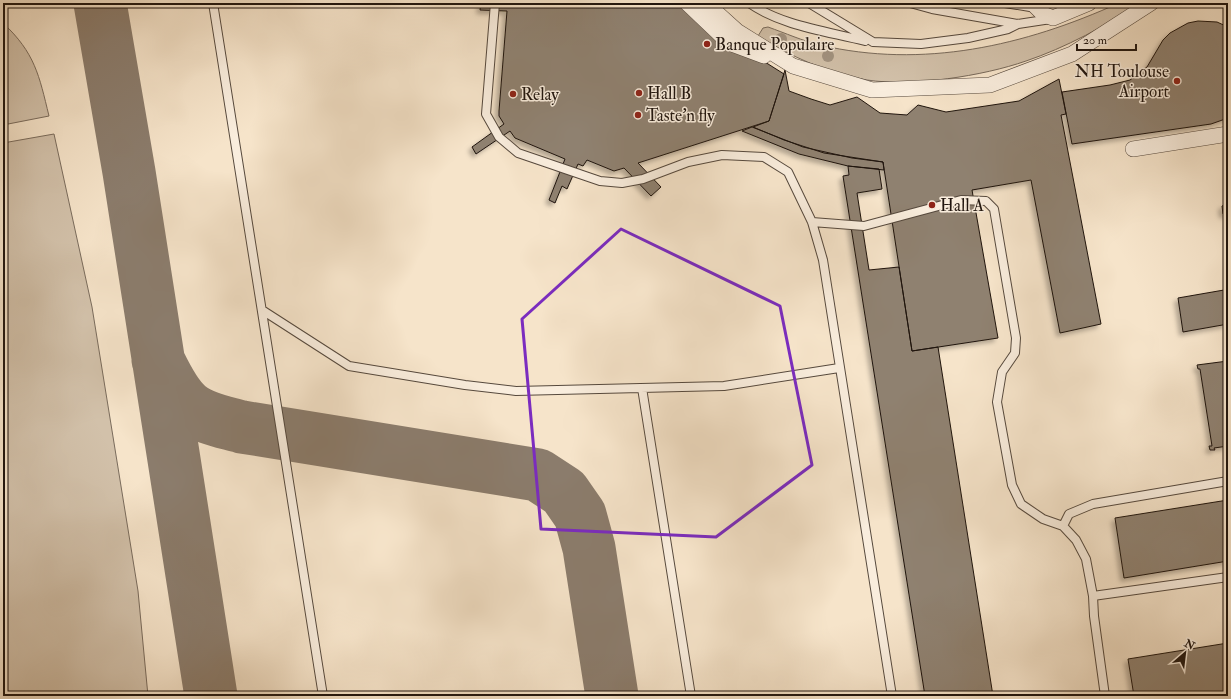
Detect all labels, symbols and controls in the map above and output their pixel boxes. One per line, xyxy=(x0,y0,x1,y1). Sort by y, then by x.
scale bar xyxy=(1077,26,1136,52)
text: 20 m xyxy=(1083,33,1108,48)
place label: Banque Populaire xyxy=(715,34,834,56)
marker: Banque Populaire xyxy=(702,39,712,49)
place label: NH Toulouse Airport xyxy=(1075,61,1169,103)
marker: NH Toulouse Airport xyxy=(1172,76,1182,86)
place label: Hall B xyxy=(647,83,691,104)
place label: Relay xyxy=(521,84,559,106)
marker: Hall B xyxy=(634,88,644,98)
marker: Relay xyxy=(508,89,518,99)
place label: Taste'n fly xyxy=(646,105,715,127)
marker: Taste'n fly xyxy=(633,110,643,120)
place label: Hall A xyxy=(940,195,984,216)
marker: Hall A xyxy=(927,200,937,210)
north arrow xyxy=(1165,633,1205,673)
text: N xyxy=(1181,636,1198,653)

